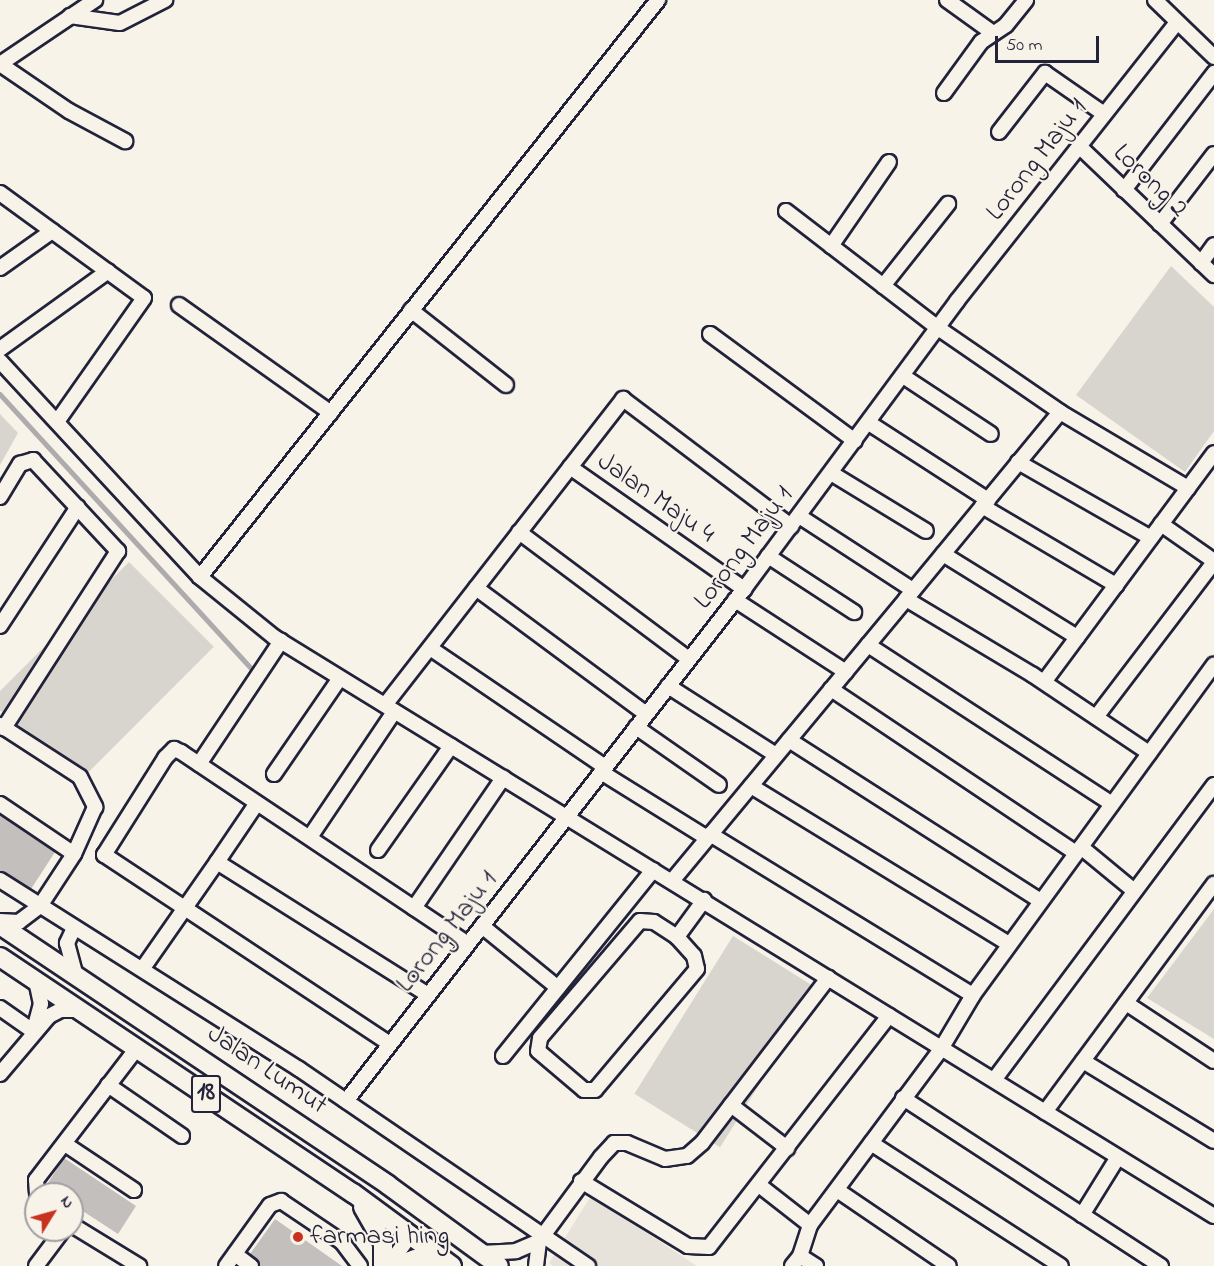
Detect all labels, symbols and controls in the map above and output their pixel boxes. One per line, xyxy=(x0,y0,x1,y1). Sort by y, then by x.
scale bar xyxy=(998,24,1102,62)
text: 50 m xyxy=(1006,33,1043,59)
street label: Lorong Maju 1 xyxy=(979,93,1095,227)
street label: Lorong 2 xyxy=(1106,137,1194,225)
street label: Jalan Maju 4 xyxy=(591,446,721,550)
street label: Lorong Maju 1 xyxy=(687,480,801,616)
street label: Lorong Maju 1 xyxy=(389,865,505,999)
street label: Jalan Lumut xyxy=(201,1018,333,1122)
road number: 18 xyxy=(190,1071,222,1117)
north arrow xyxy=(24,1182,84,1242)
text: N xyxy=(54,1191,80,1214)
place label: farmasi hing xyxy=(310,1221,450,1253)
marker: farmasi hing xyxy=(291,1230,305,1244)

